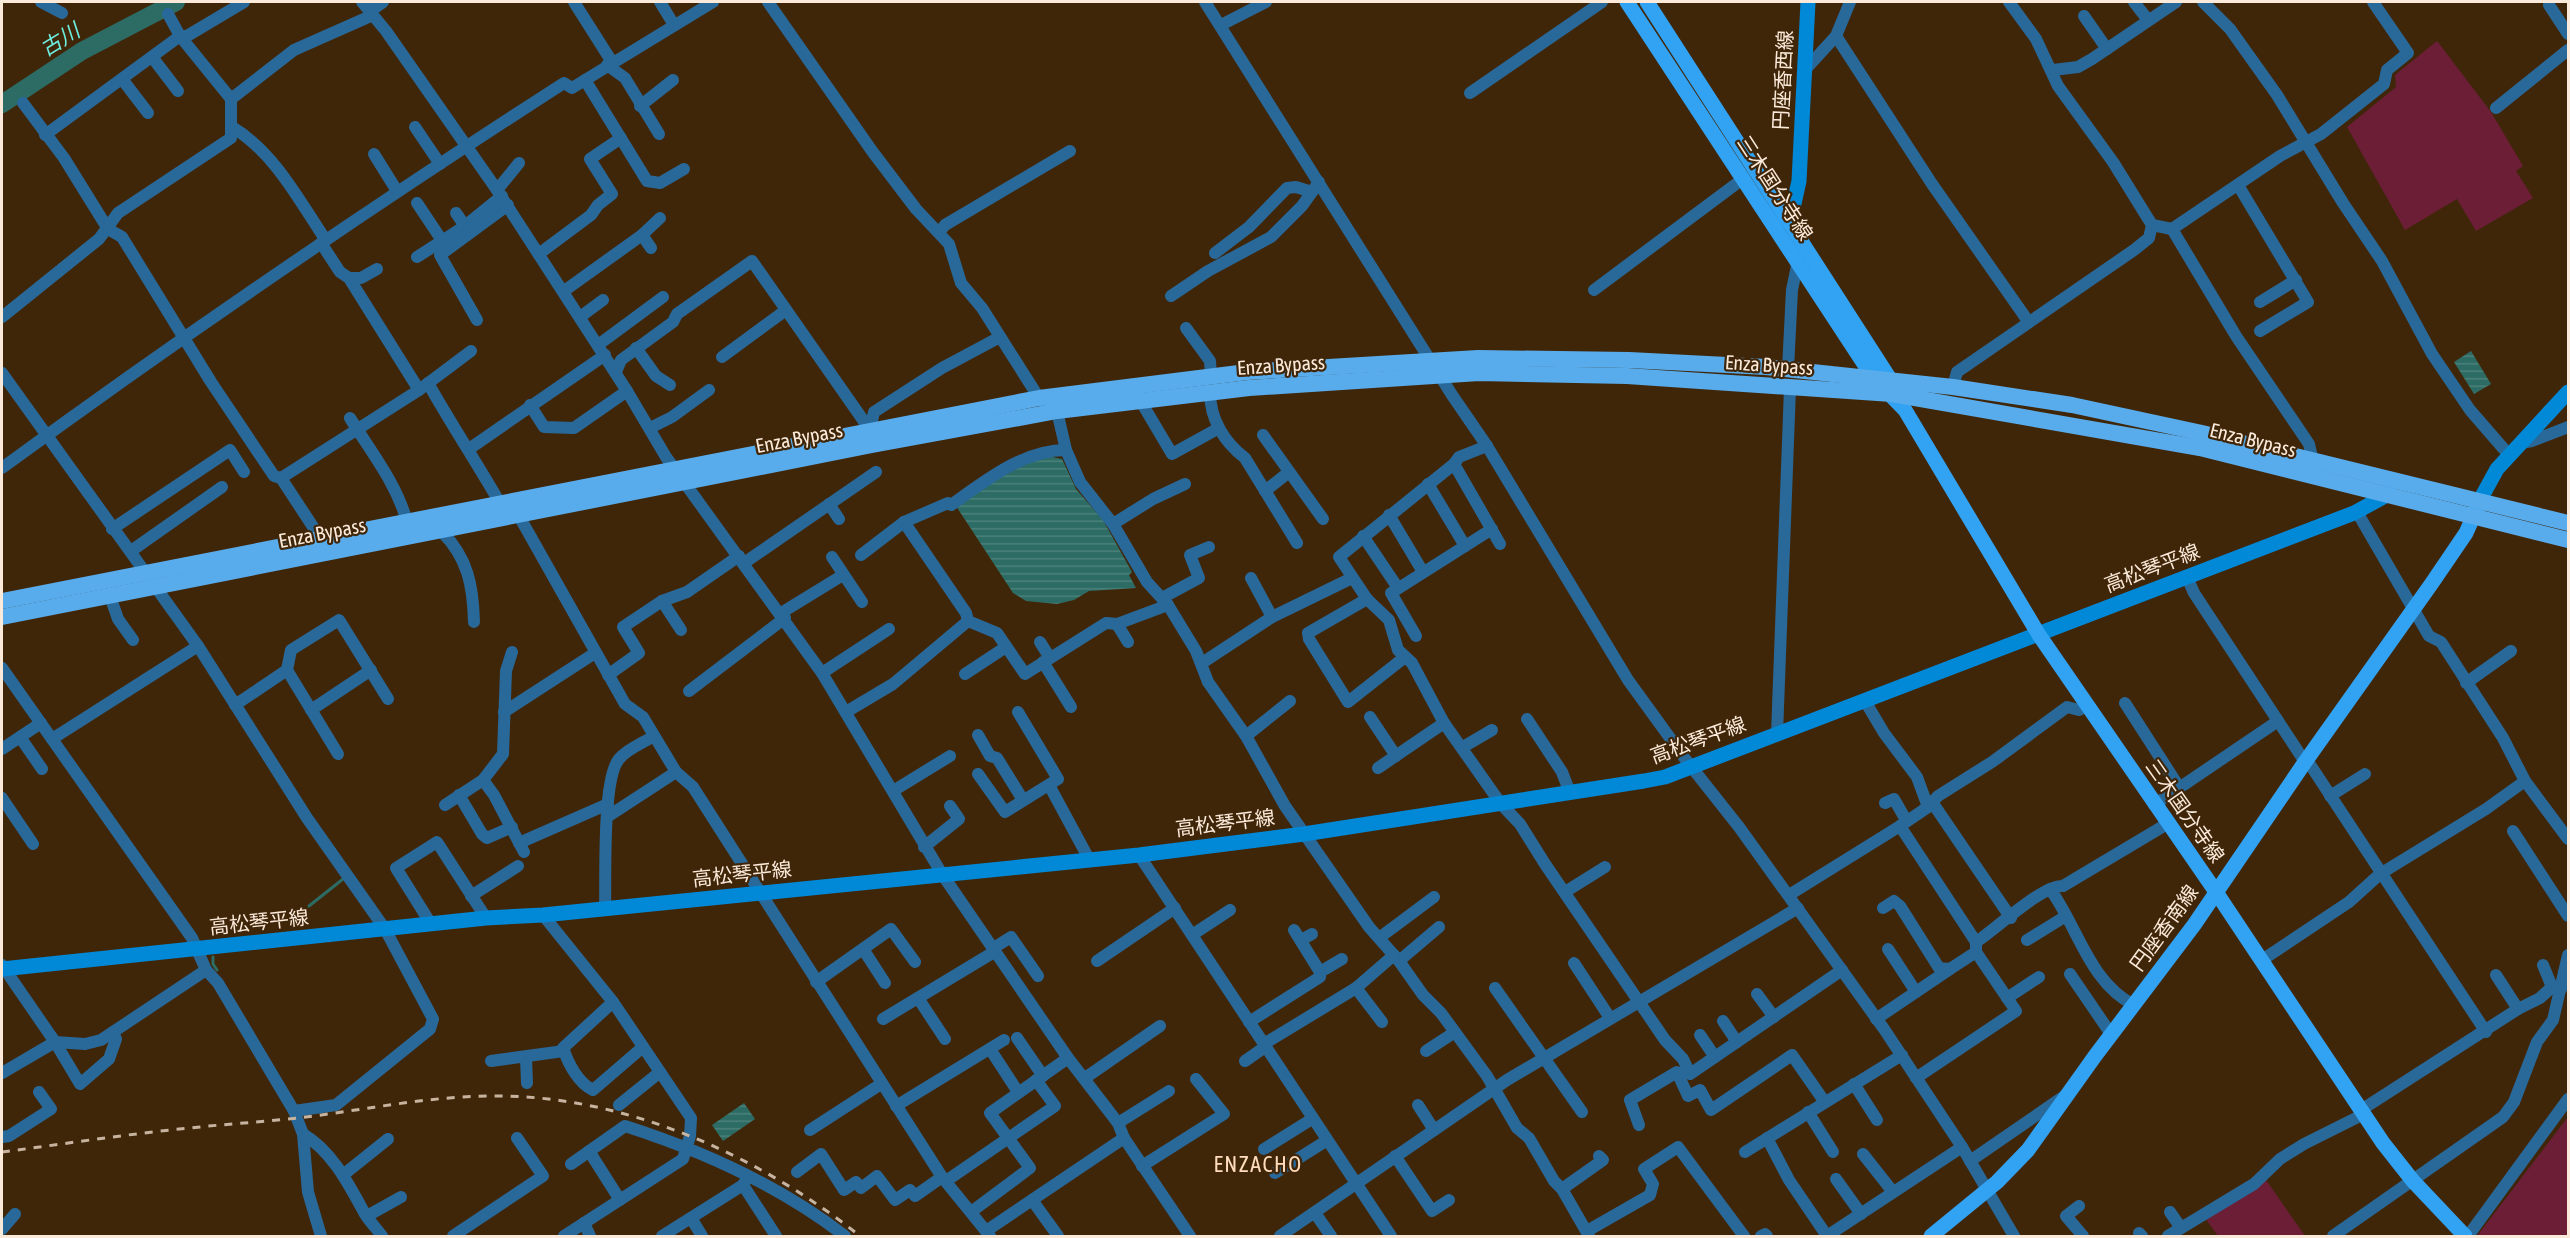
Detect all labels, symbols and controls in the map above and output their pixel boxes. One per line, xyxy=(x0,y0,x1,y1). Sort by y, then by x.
water label: 古川 xyxy=(35,17,85,60)
street label: 円座香西線 xyxy=(1768,29,1797,131)
street label: 三木国分寺線 xyxy=(1733,131,1818,244)
street label: Enza Bypass xyxy=(1236,350,1326,379)
street label: Enza Bypass xyxy=(1724,350,1814,379)
street label: Enza Bypass xyxy=(753,418,844,457)
street label: Enza Bypass xyxy=(2208,418,2299,461)
street label: Enza Bypass xyxy=(276,513,367,552)
street label: 高松琴平線 xyxy=(2101,539,2203,596)
street label: 高松琴平線 xyxy=(1647,712,1749,767)
street label: 三木国分寺線 xyxy=(2142,755,2229,866)
street label: 高松琴平線 xyxy=(1174,805,1276,840)
street label: 高松琴平線 xyxy=(691,857,793,890)
street label: 円座香南線 xyxy=(2125,880,2202,975)
street label: 高松琴平線 xyxy=(208,905,310,938)
district label: ENZACHO xyxy=(1213,1151,1303,1177)

